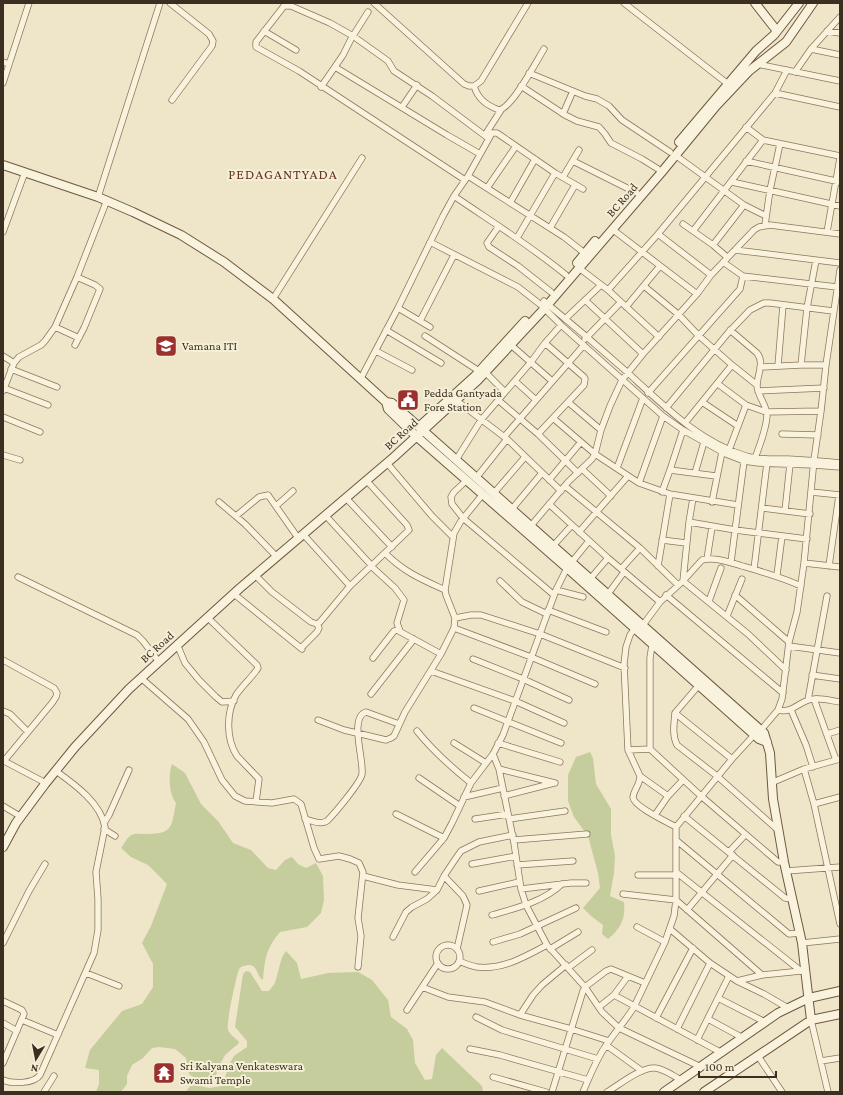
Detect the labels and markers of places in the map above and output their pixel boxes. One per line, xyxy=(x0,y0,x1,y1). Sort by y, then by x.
school or university icon: Vamana ITI xyxy=(153,333,179,359)
place label: Vamana ITI xyxy=(182,339,237,353)
place label: Pedda Gantyada Fore Station xyxy=(424,386,502,414)
public building icon: Pedda Gantyada Fore Station xyxy=(395,387,421,413)
place label: Sri Kalyana Venkateswara Swami Temple xyxy=(180,1059,303,1087)
temple icon: Sri Kalyana Venkateswara Swami Temple xyxy=(151,1060,177,1086)

